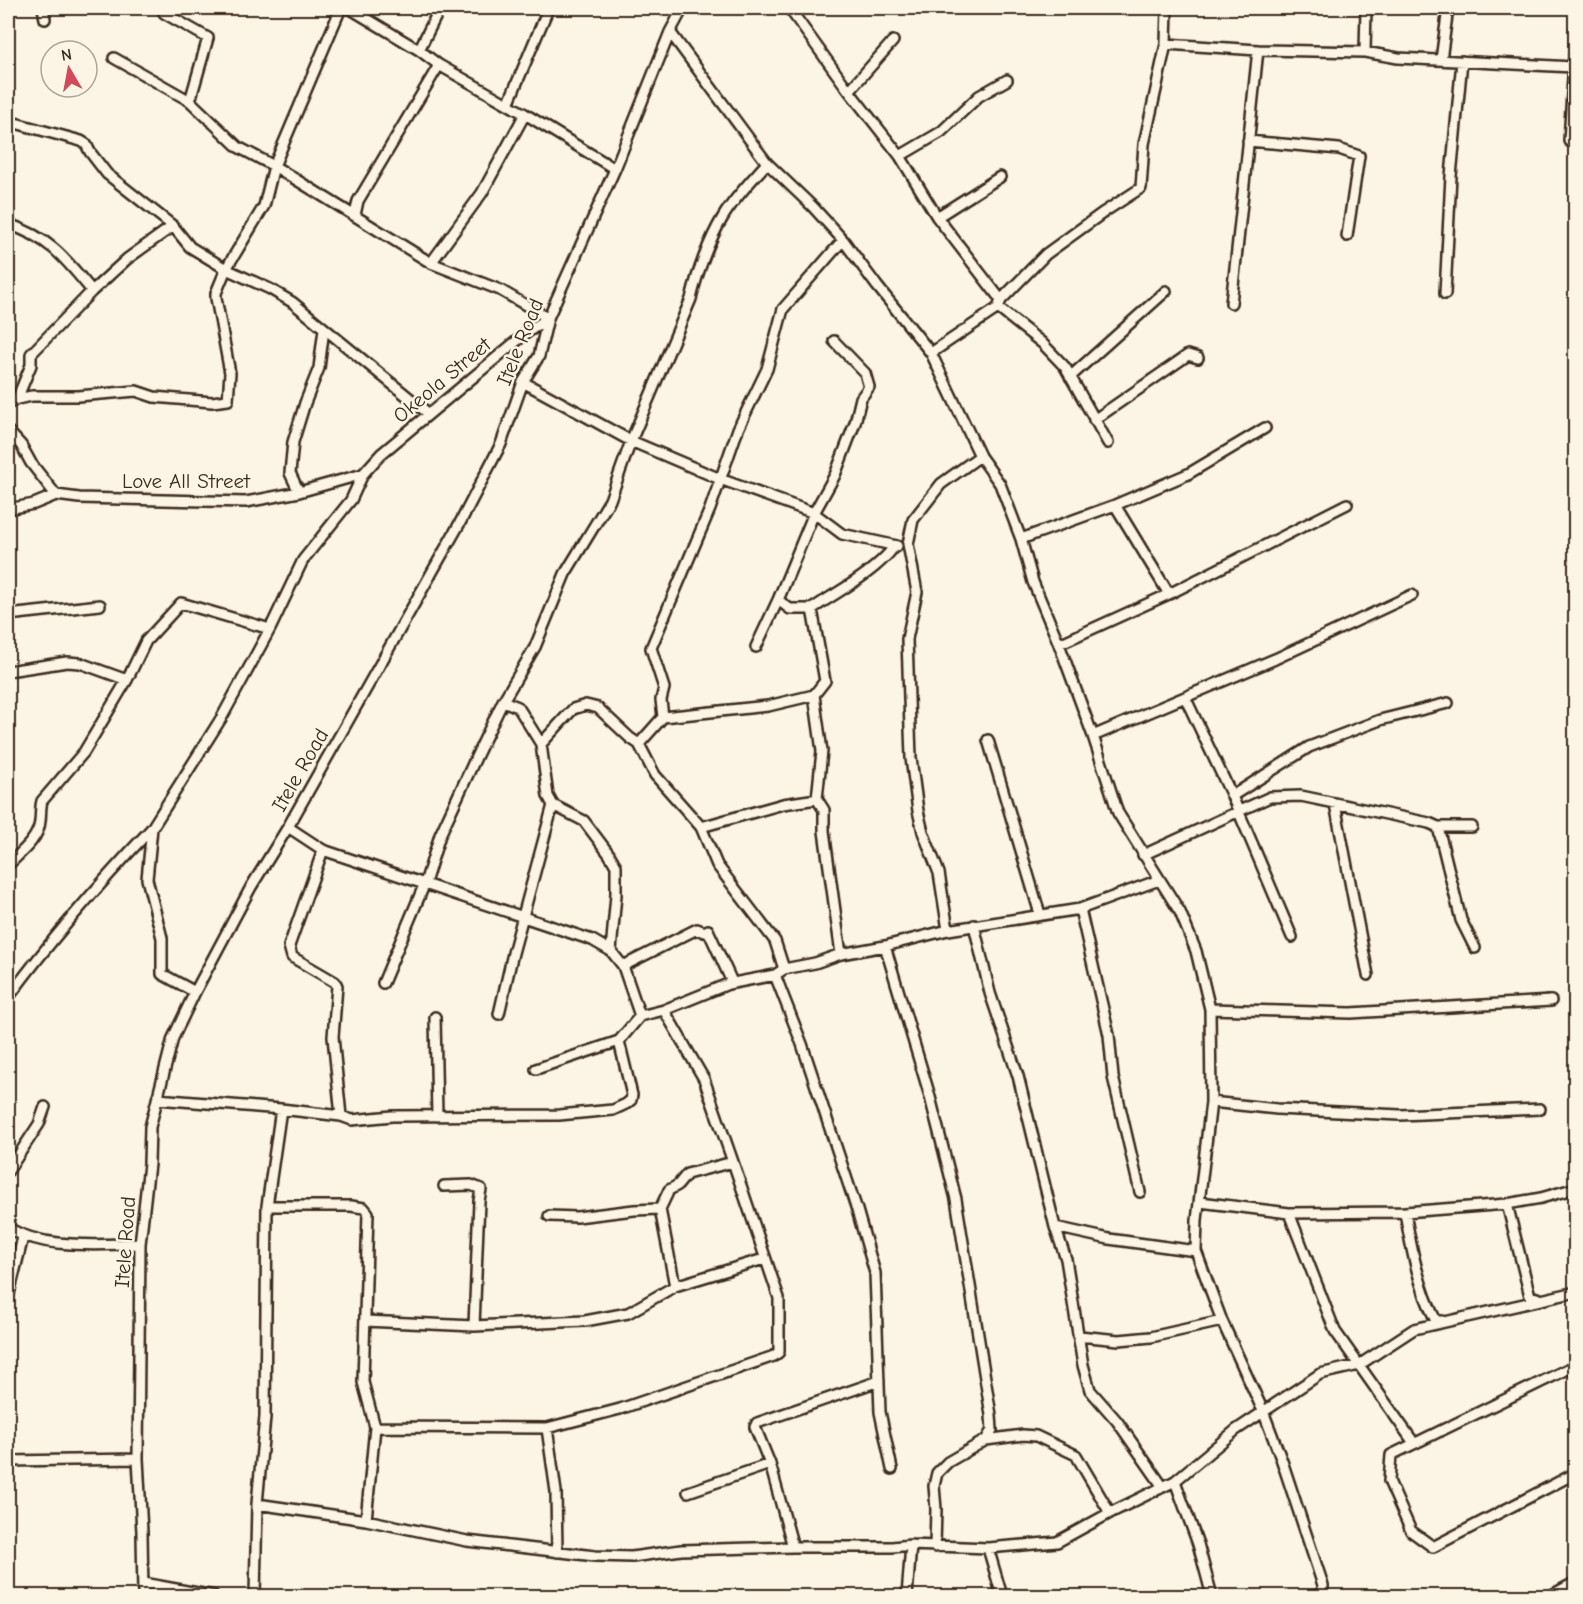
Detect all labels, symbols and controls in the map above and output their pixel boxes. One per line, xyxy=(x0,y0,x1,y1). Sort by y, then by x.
north arrow xyxy=(39,39,99,99)
text: N xyxy=(60,45,73,65)
street label: Itele Road xyxy=(492,295,548,389)
street label: Okeola Street xyxy=(388,332,496,428)
street label: Love All Street xyxy=(122,469,251,493)
street label: Itele Road xyxy=(267,724,333,816)
street label: Itele Road xyxy=(110,1195,140,1289)

